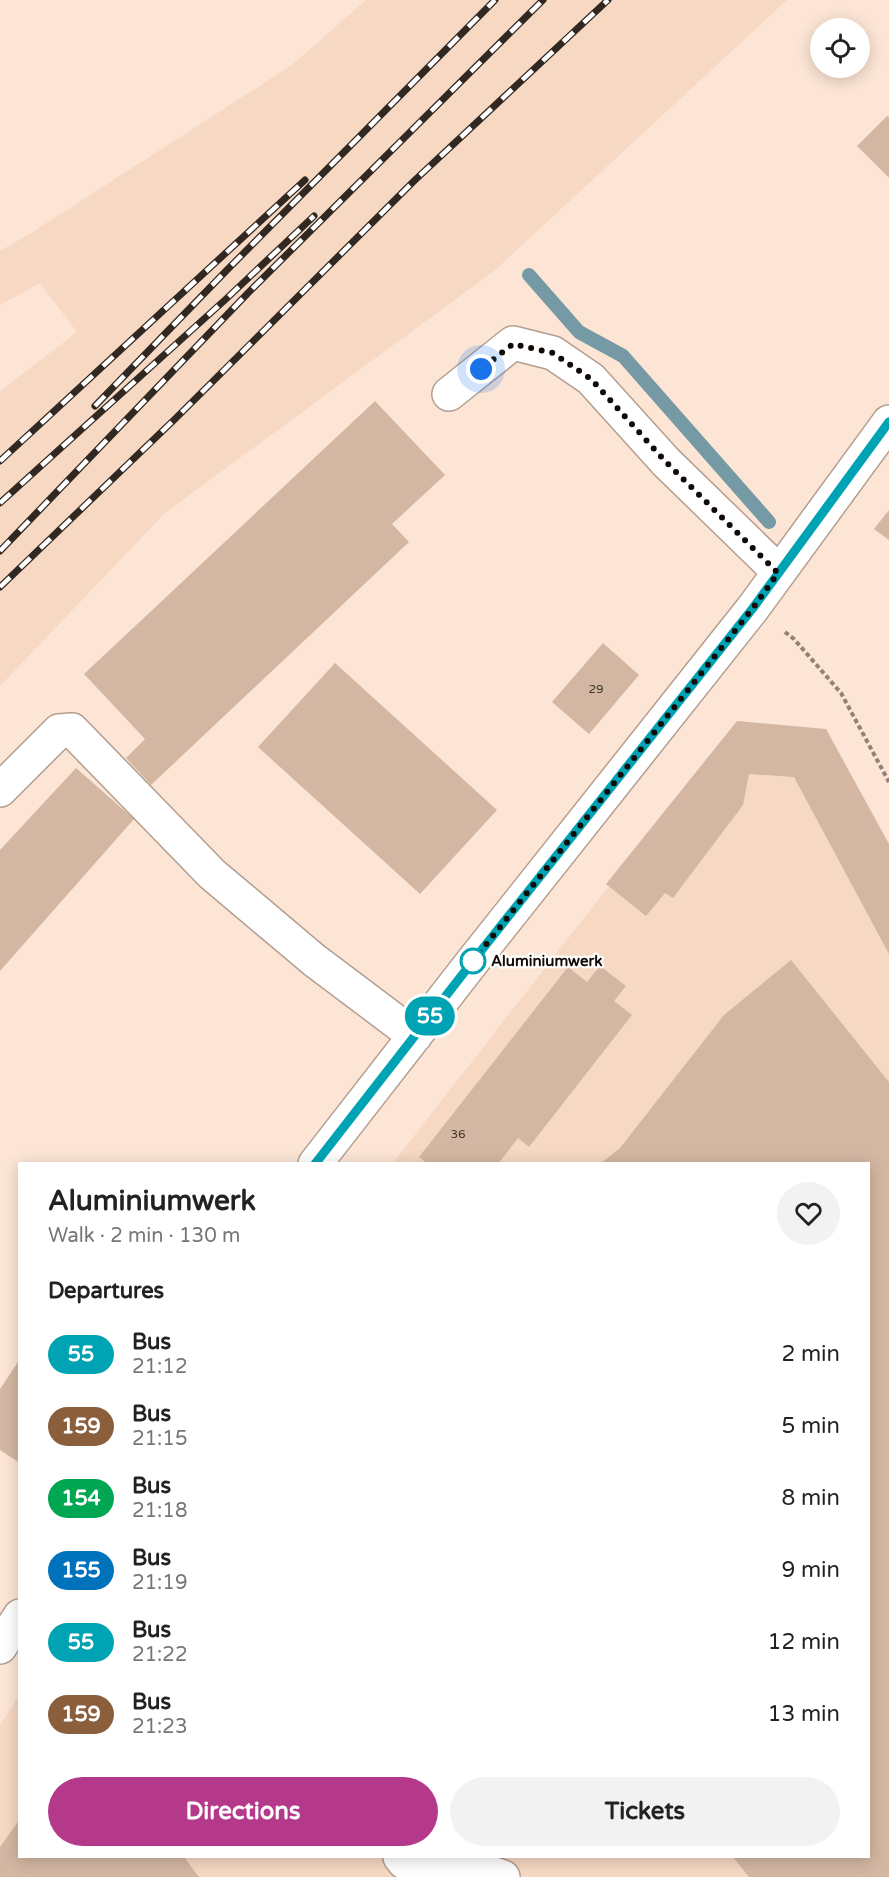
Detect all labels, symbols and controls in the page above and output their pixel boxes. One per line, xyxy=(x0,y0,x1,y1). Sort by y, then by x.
map controls xyxy=(810,18,870,78)
button: locate xyxy=(810,18,870,78)
your location xyxy=(466,354,496,384)
house number: 29 xyxy=(588,682,604,696)
marker: Aluminiumwerk xyxy=(460,948,486,974)
place label: Aluminiumwerk xyxy=(491,952,602,970)
line badge: 55 xyxy=(403,996,457,1036)
text: 55 xyxy=(417,1004,443,1029)
house number: 36 xyxy=(450,1127,466,1141)
button: heart xyxy=(777,1182,840,1245)
text: Aluminiumwerk xyxy=(48,1184,256,1218)
text: Walk · 2 min · 130 m xyxy=(48,1224,240,1248)
text: Departures xyxy=(48,1278,164,1304)
text: Bus xyxy=(132,1329,171,1355)
text: 2 min xyxy=(781,1341,840,1367)
text: 55 xyxy=(68,1342,94,1367)
text: 21:12 xyxy=(132,1355,187,1379)
text: Bus xyxy=(132,1401,171,1427)
text: 5 min xyxy=(781,1413,840,1439)
text: 159 xyxy=(61,1414,101,1439)
text: 21:15 xyxy=(132,1427,187,1451)
text: Bus xyxy=(132,1473,171,1499)
text: 8 min xyxy=(781,1485,840,1511)
text: 154 xyxy=(61,1486,101,1511)
text: 21:18 xyxy=(132,1499,187,1523)
text: Bus xyxy=(132,1545,171,1571)
text: 9 min xyxy=(781,1557,840,1583)
text: 155 xyxy=(61,1558,101,1583)
text: 21:19 xyxy=(132,1571,187,1595)
text: Bus xyxy=(132,1617,171,1643)
text: 12 min xyxy=(768,1629,840,1655)
text: 55 xyxy=(68,1630,94,1655)
text: 21:22 xyxy=(132,1643,187,1667)
text: Bus xyxy=(132,1689,171,1715)
text: 13 min xyxy=(768,1701,840,1727)
text: 159 xyxy=(61,1702,101,1727)
text: 21:23 xyxy=(132,1715,187,1739)
button: Directions xyxy=(48,1777,438,1846)
button: Tickets xyxy=(450,1777,840,1846)

